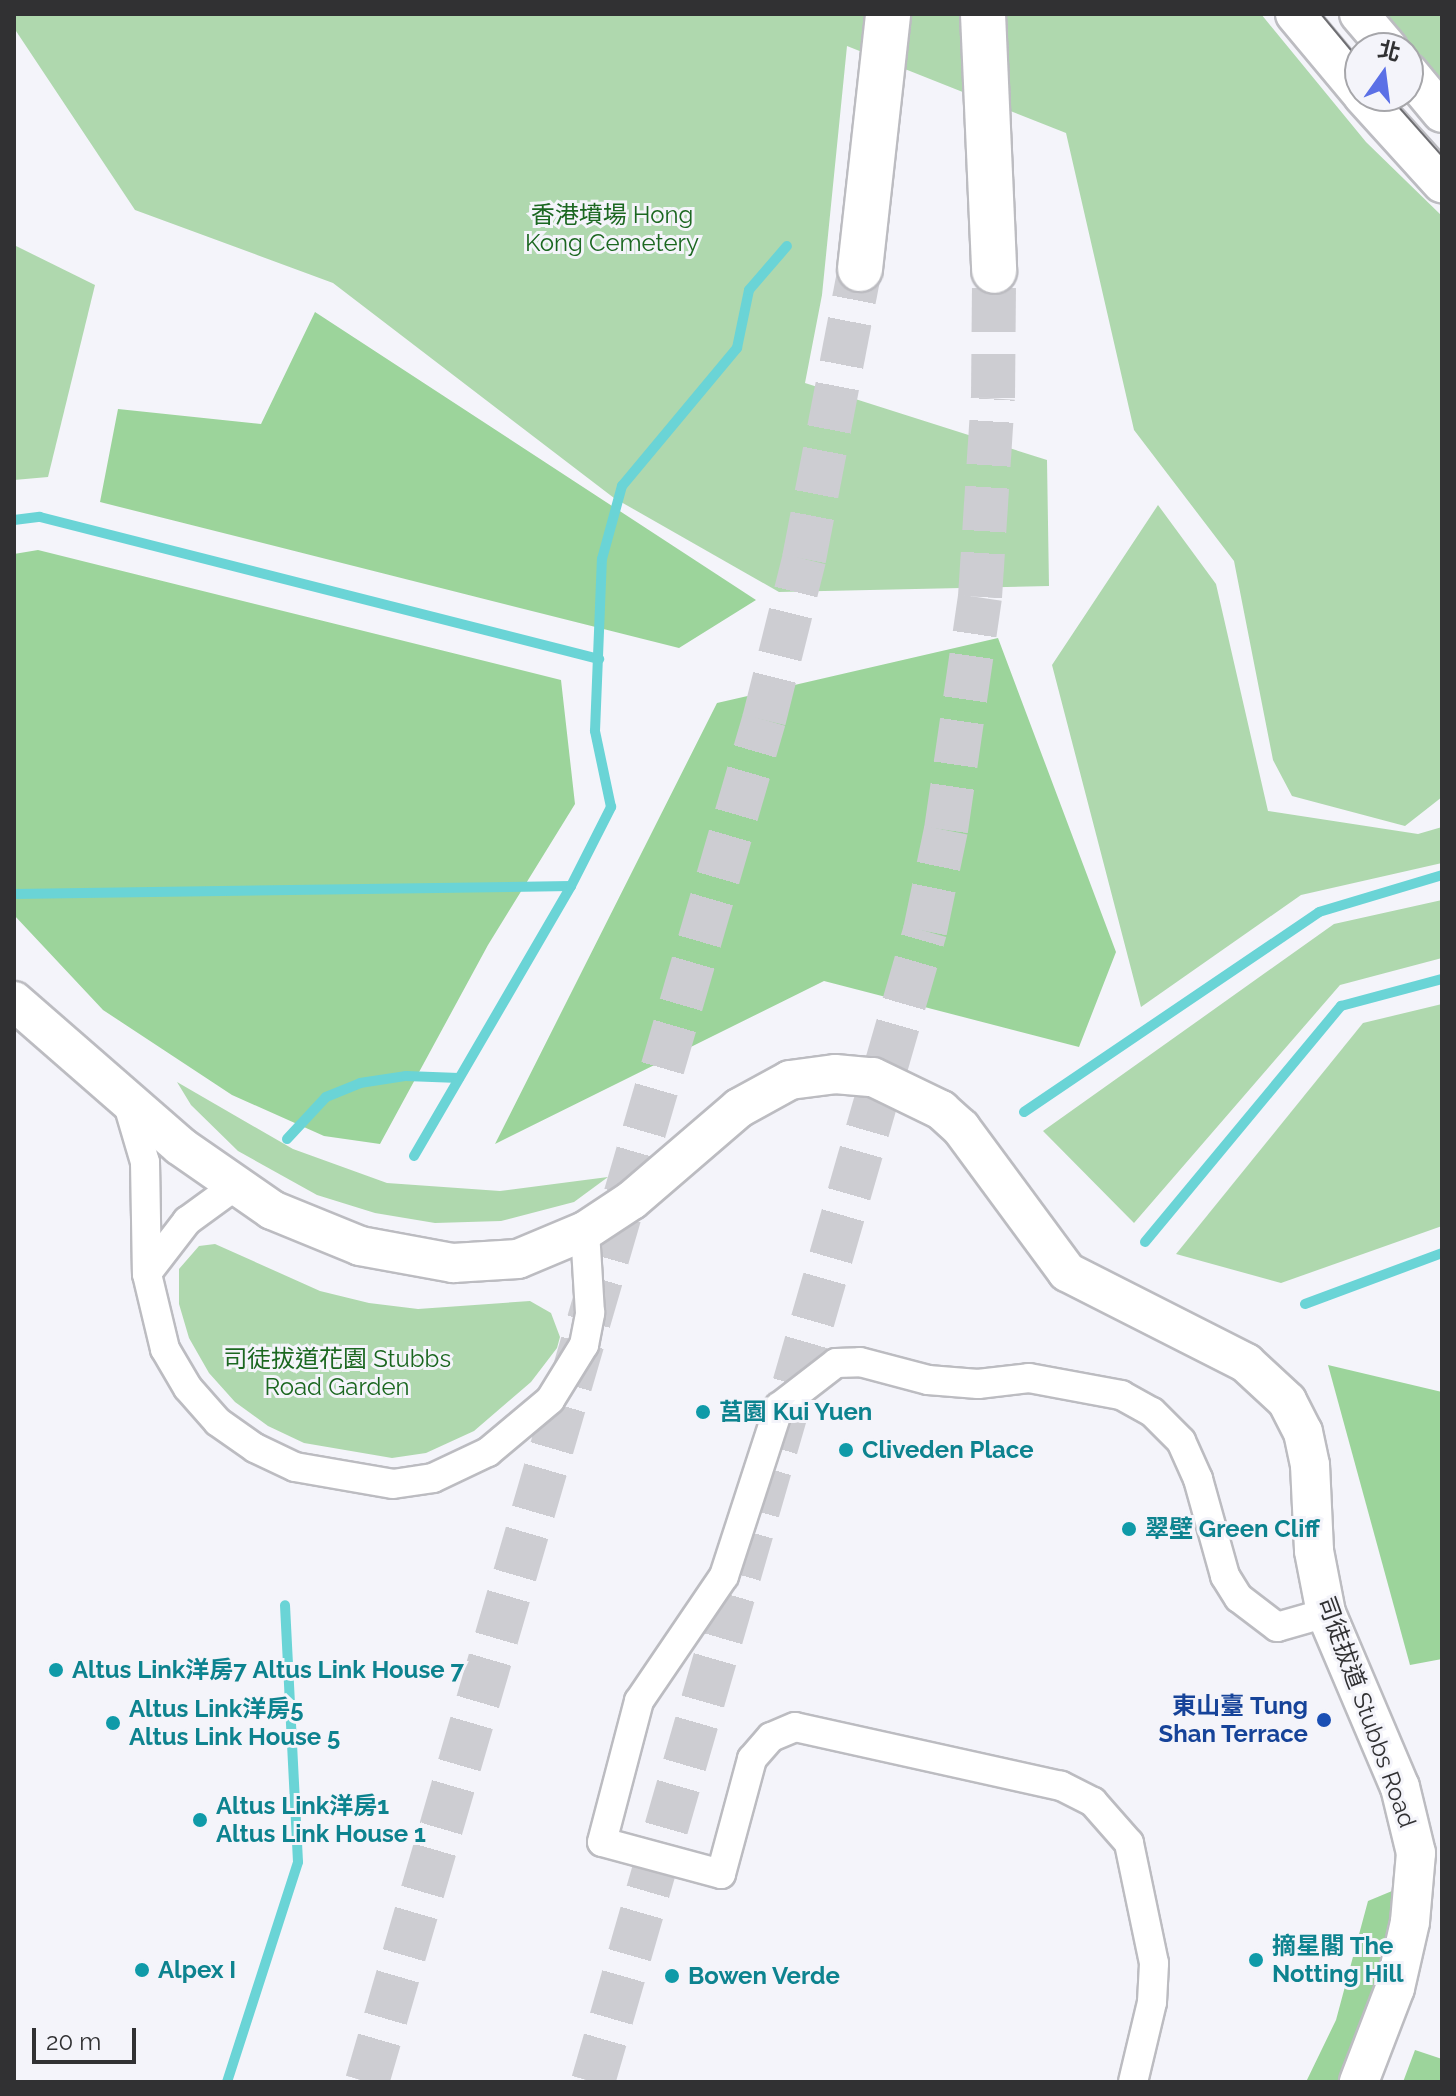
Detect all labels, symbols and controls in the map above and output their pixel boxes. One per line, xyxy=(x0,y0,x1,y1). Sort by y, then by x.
north arrow xyxy=(1344,32,1424,112)
text: 北 xyxy=(1375,35,1403,66)
park label: 香港墳場 Hong Kong Cemetery xyxy=(525,201,699,257)
park label: 司徒拔道花園 Stubbs Road Garden xyxy=(223,1345,451,1401)
place label: 莒園 Kui Yuen xyxy=(719,1398,873,1426)
marker: 莒園 Kui Yuen xyxy=(694,1403,712,1421)
place label: Cliveden Place xyxy=(862,1436,1034,1464)
marker: Cliveden Place xyxy=(837,1441,855,1459)
place label: 翠壁 Green Cliff xyxy=(1145,1515,1320,1543)
marker: 翠壁 Green Cliff xyxy=(1120,1520,1138,1538)
street label: 司徒拔道 Stubbs Road xyxy=(1312,1593,1422,1831)
place label: Altus Link洋房7 Altus Link House 7 xyxy=(72,1656,464,1684)
marker: Altus Link洋房7 Altus Link House 7 xyxy=(47,1661,65,1679)
place label: 東山臺 Tung Shan Terrace xyxy=(1158,1692,1308,1748)
place label: Altus Link洋房5 Altus Link House 5 xyxy=(129,1695,340,1751)
marker: 東山臺 Tung Shan Terrace xyxy=(1315,1711,1333,1729)
marker: Altus Link洋房5 Altus Link House 5 xyxy=(104,1714,122,1732)
place label: Altus Link洋房1 Altus Link House 1 xyxy=(216,1792,426,1848)
marker: Altus Link洋房1 Altus Link House 1 xyxy=(191,1811,209,1829)
place label: 摘星閣 The Notting Hill xyxy=(1272,1932,1404,1988)
marker: 摘星閣 The Notting Hill xyxy=(1247,1951,1265,1969)
place label: Alpex I xyxy=(158,1956,236,1984)
marker: Alpex I xyxy=(133,1961,151,1979)
place label: Bowen Verde xyxy=(688,1962,841,1990)
marker: Bowen Verde xyxy=(663,1967,681,1985)
scale bar xyxy=(36,2012,140,2062)
text: 20 m xyxy=(46,2027,101,2056)

